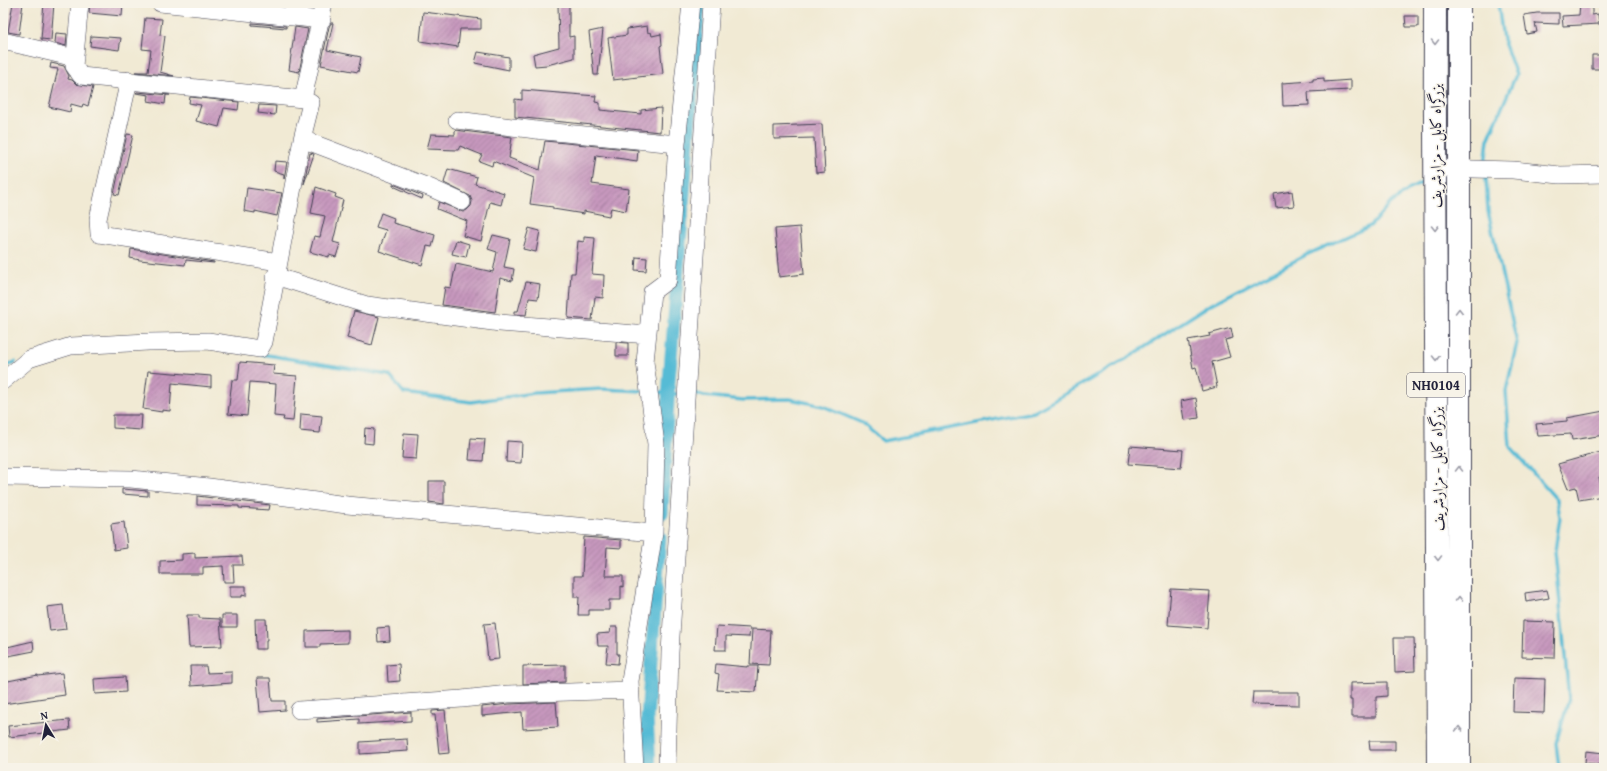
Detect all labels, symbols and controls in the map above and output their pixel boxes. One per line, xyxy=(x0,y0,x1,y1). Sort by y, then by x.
one-way arrow xyxy=(1431,39,1439,45)
street label: بزرگراه کابل - مزارشریف xyxy=(1425,84,1447,208)
one-way arrow xyxy=(1431,225,1439,231)
one-way arrow xyxy=(1455,308,1463,314)
one-way arrow xyxy=(1432,355,1440,361)
road number: NH0104 xyxy=(1407,373,1465,397)
street label: بزرگراه کابل - مزارشریف xyxy=(1425,406,1450,531)
one-way arrow xyxy=(1455,466,1463,472)
one-way arrow xyxy=(1434,555,1442,561)
one-way arrow xyxy=(1455,596,1463,602)
north arrow xyxy=(26,705,66,745)
text: N xyxy=(39,707,50,724)
one-way arrow xyxy=(1455,726,1463,732)

